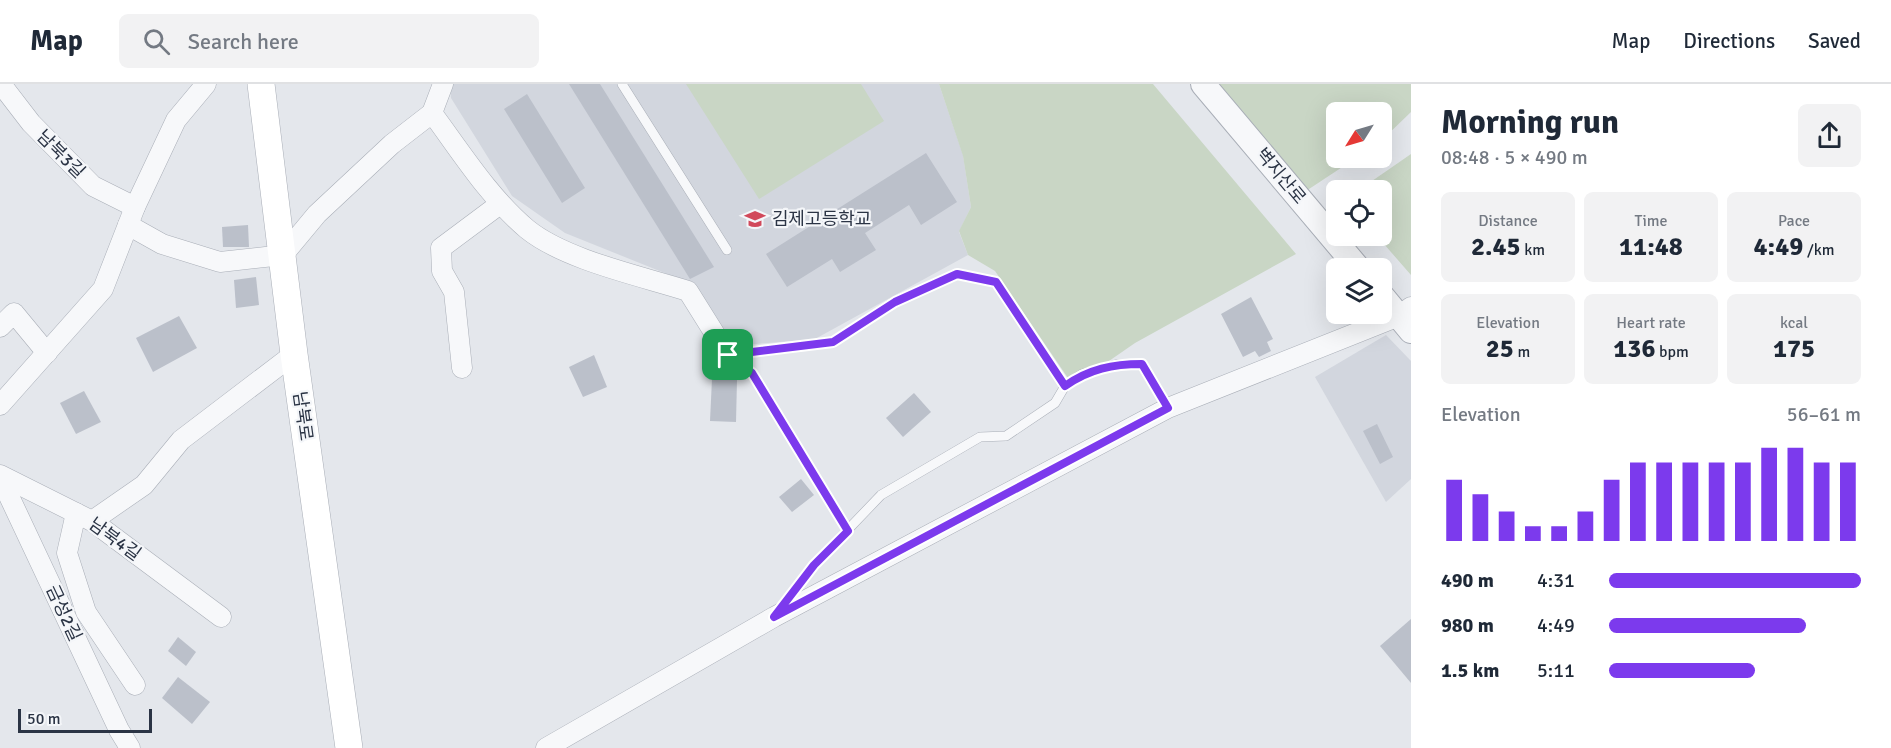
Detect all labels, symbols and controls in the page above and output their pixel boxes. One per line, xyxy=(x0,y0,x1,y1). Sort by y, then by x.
search box xyxy=(119,14,539,68)
text: Map xyxy=(30,24,83,58)
icon: search xyxy=(140,25,173,58)
text: Search here xyxy=(188,28,299,55)
text: Map xyxy=(1612,28,1650,54)
text: Directions xyxy=(1683,28,1775,54)
text: Saved xyxy=(1808,28,1861,54)
north arrow xyxy=(1326,102,1392,168)
map controls xyxy=(1326,102,1392,324)
text: Morning run xyxy=(1441,102,1619,143)
button: share xyxy=(1798,104,1861,167)
street label: 남북3길 xyxy=(32,125,90,183)
street label: 벽지산로 xyxy=(1251,144,1311,208)
text: 08:48 · 5 × 490 m xyxy=(1441,145,1588,170)
button: locate xyxy=(1326,180,1392,246)
school or university icon: 김제고등학교 xyxy=(743,207,767,231)
place label: 김제고등학교 xyxy=(772,208,871,230)
text: Distance xyxy=(1478,211,1538,231)
text: Time xyxy=(1635,211,1667,231)
text: Pace xyxy=(1778,211,1810,231)
text: 2.45 xyxy=(1471,231,1521,263)
text: 11:48 xyxy=(1619,231,1683,263)
text: 4:49 xyxy=(1754,231,1803,263)
text: km xyxy=(1521,240,1545,260)
text: /km xyxy=(1803,240,1834,260)
button: layers xyxy=(1326,258,1392,324)
text: Elevation xyxy=(1476,313,1540,333)
text: Heart rate xyxy=(1616,313,1686,333)
text: kcal xyxy=(1780,313,1808,333)
pin xyxy=(702,329,753,380)
text: 25 xyxy=(1486,333,1514,365)
text: 136 xyxy=(1613,333,1655,365)
text: 175 xyxy=(1773,333,1815,365)
icon: arrive xyxy=(711,338,744,371)
text: m xyxy=(1514,342,1530,362)
text: bpm xyxy=(1655,342,1689,362)
street label: 남북로 xyxy=(289,390,317,442)
text: Elevation xyxy=(1441,402,1521,427)
text: 56–61 m xyxy=(1787,402,1861,427)
street label: 남북4길 xyxy=(85,513,145,565)
text: 490 m xyxy=(1441,568,1494,593)
text: 4:31 xyxy=(1537,568,1575,593)
street label: 금성2길 xyxy=(41,581,87,645)
text: 980 m xyxy=(1441,613,1494,638)
text: 4:49 xyxy=(1537,613,1575,638)
text: 1.5 km xyxy=(1441,658,1499,683)
text: 5:11 xyxy=(1537,658,1575,683)
scale bar xyxy=(18,706,152,734)
text: 50 m xyxy=(27,709,61,729)

